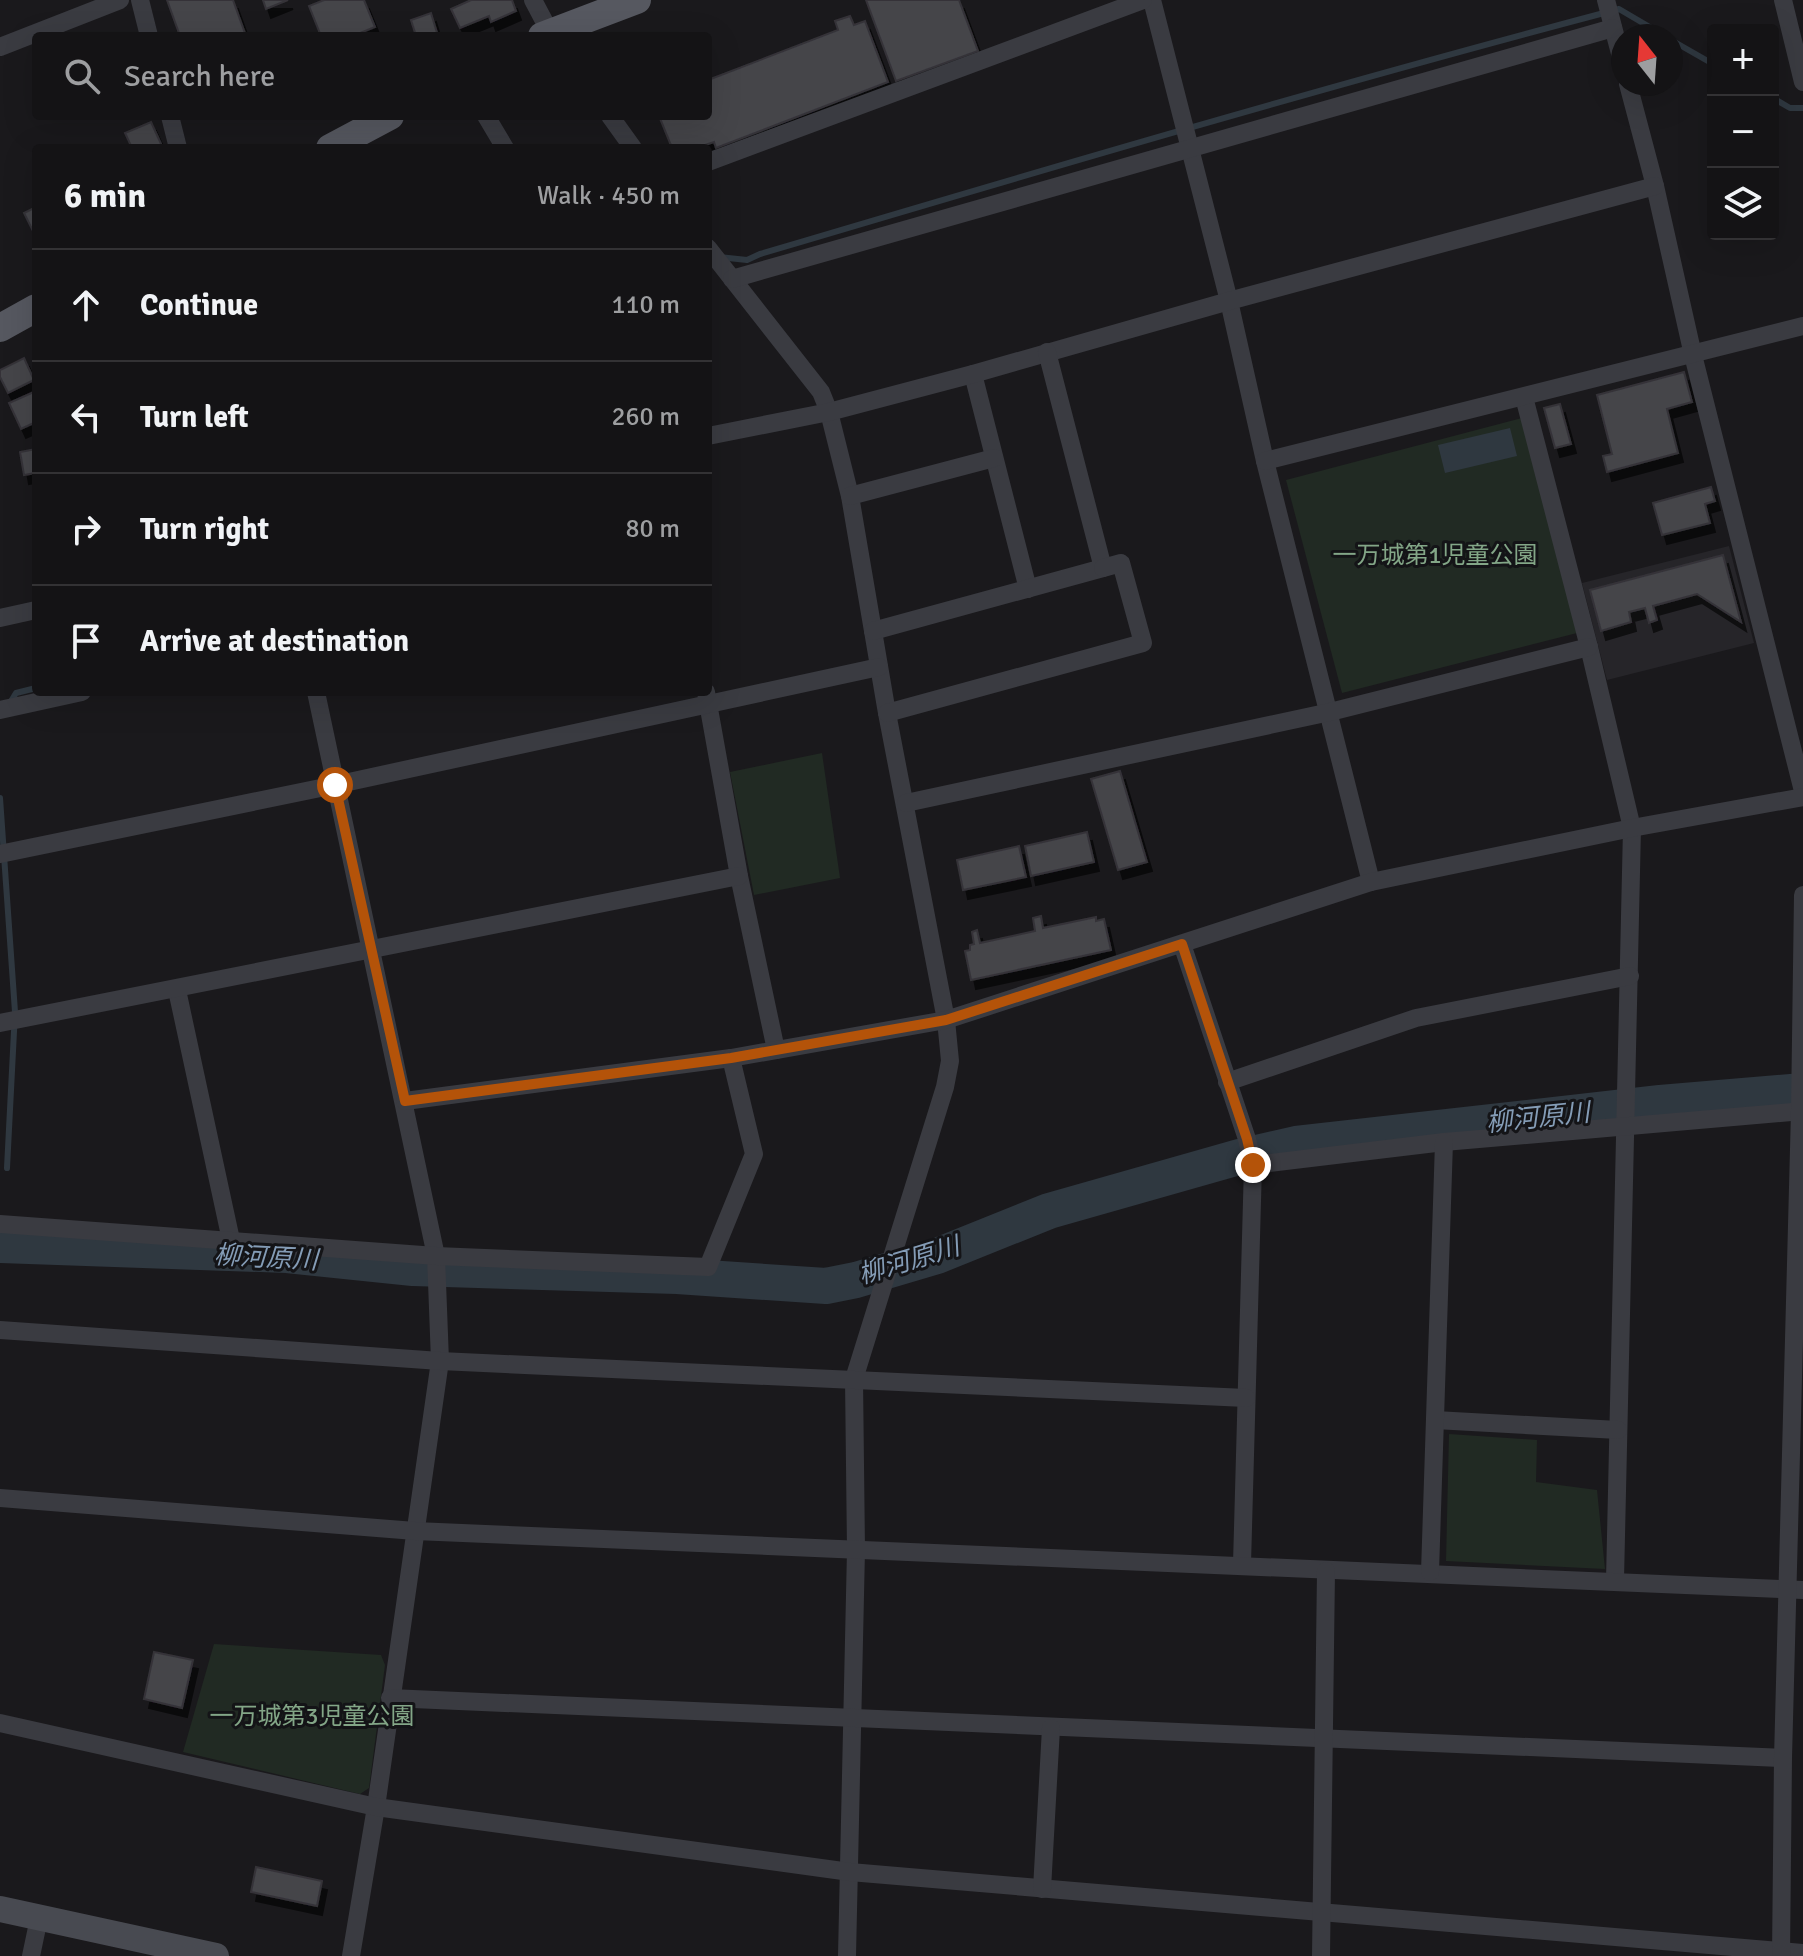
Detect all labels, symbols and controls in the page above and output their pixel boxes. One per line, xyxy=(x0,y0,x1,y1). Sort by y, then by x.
north arrow xyxy=(1611,24,1683,96)
map controls xyxy=(1707,24,1779,240)
button: + xyxy=(1707,24,1779,96)
search box xyxy=(32,32,712,120)
icon: search xyxy=(60,54,104,98)
text: Search here xyxy=(124,58,275,95)
button: − xyxy=(1707,96,1779,168)
button: layers xyxy=(1707,168,1779,240)
text: 6 min xyxy=(64,175,146,217)
text: Walk · 450 m xyxy=(537,180,680,212)
icon: ahead xyxy=(64,283,108,327)
text: Continue xyxy=(140,287,258,324)
text: 110 m xyxy=(611,289,680,321)
icon: left xyxy=(64,395,108,439)
text: Turn left xyxy=(140,399,249,436)
text: 260 m xyxy=(611,401,680,433)
icon: right xyxy=(64,507,108,551)
text: Turn right xyxy=(140,511,269,548)
text: 80 m xyxy=(625,513,680,545)
park label: 一万城第1児童公園 xyxy=(1333,540,1537,570)
icon: arrive xyxy=(64,619,108,663)
text: Arrive at destination xyxy=(140,623,409,660)
route start xyxy=(317,767,353,803)
water label: 柳河原川 xyxy=(1485,1096,1594,1139)
route end xyxy=(1235,1147,1271,1183)
water label: 柳河原川 xyxy=(855,1230,966,1292)
water label: 柳河原川 xyxy=(213,1239,322,1277)
park label: 一万城第3児童公園 xyxy=(210,1701,414,1731)

